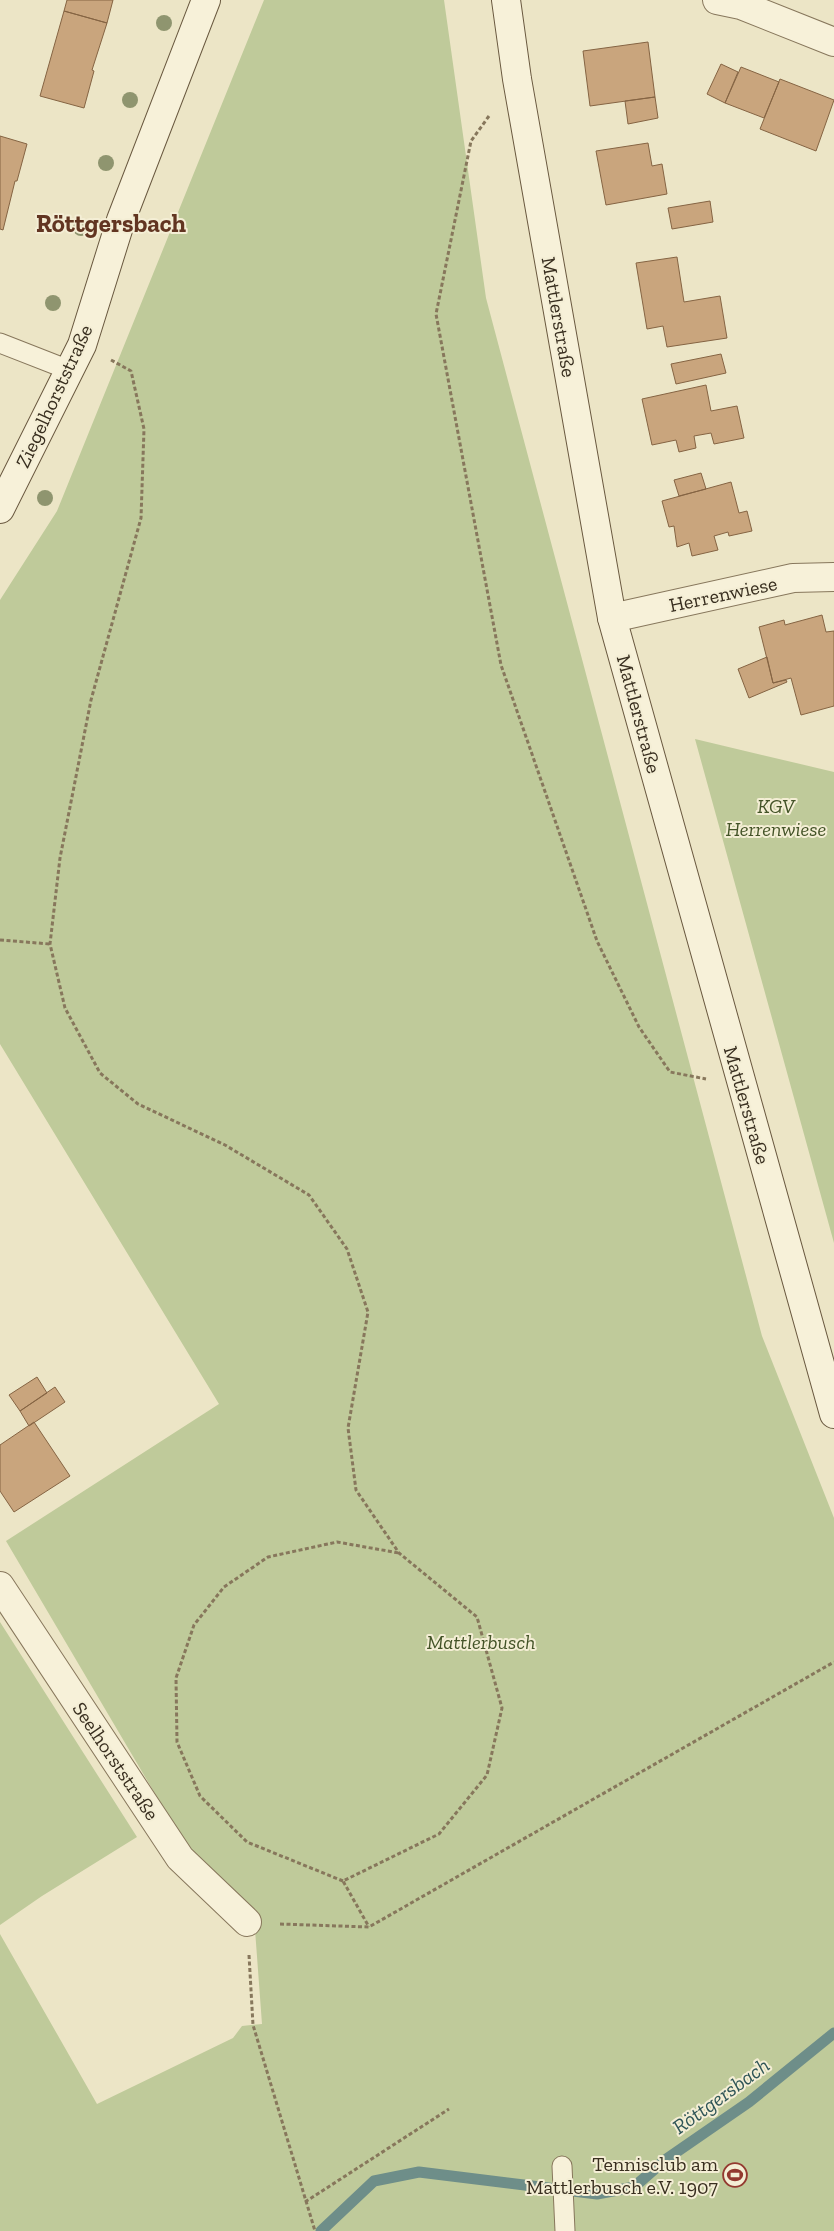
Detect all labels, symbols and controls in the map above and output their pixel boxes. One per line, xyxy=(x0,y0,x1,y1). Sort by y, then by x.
district label: Röttgersbach xyxy=(36,208,187,238)
street label: Mattlerstraße xyxy=(537,255,581,379)
street label: Ziegelhorststraße xyxy=(10,321,98,471)
street label: Herrenwiese xyxy=(667,571,779,617)
street label: Mattlerstraße xyxy=(612,652,666,776)
park label: KGV Herrenwiese xyxy=(726,794,826,841)
street label: Mattlerstraße xyxy=(719,1043,775,1167)
park label: Mattlerbusch xyxy=(427,1630,535,1654)
street label: Seelhorststraße xyxy=(68,1697,164,1825)
water label: Röttgersbach xyxy=(667,2052,774,2139)
place label: Tennisclub am Mattlerbusch e.V. 1907 xyxy=(526,2152,719,2199)
sports icon: Tennisclub am Mattlerbusch e.V. 1907 xyxy=(722,2162,748,2188)

